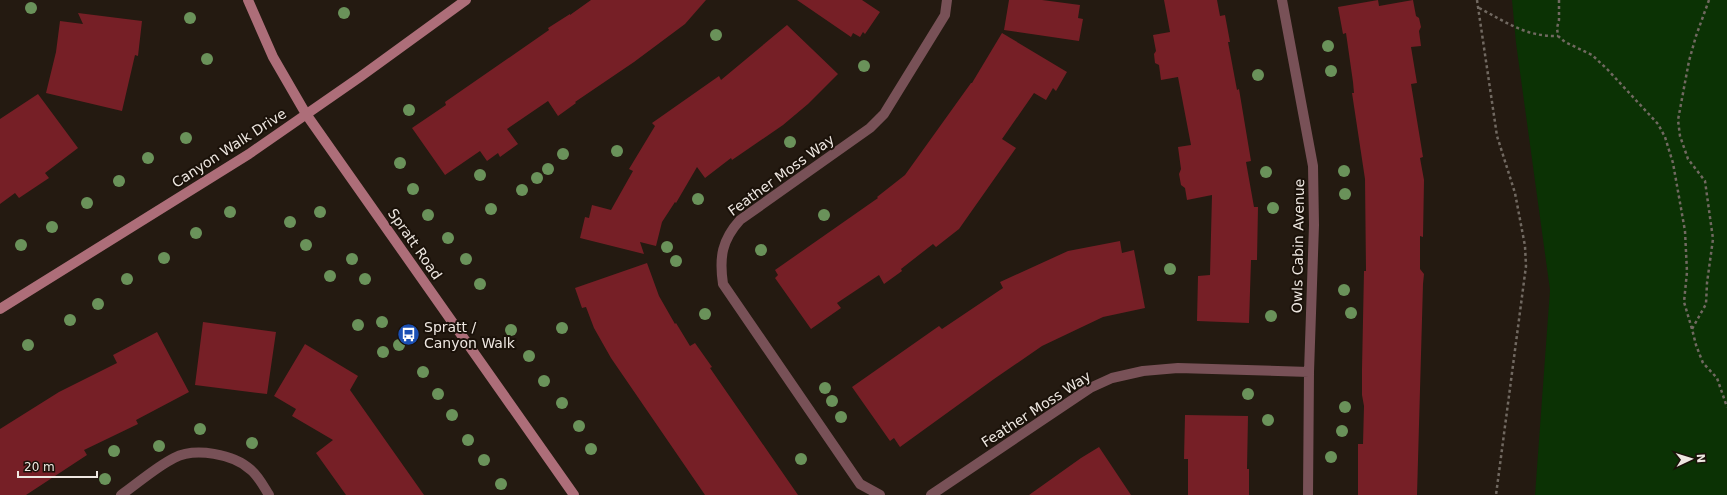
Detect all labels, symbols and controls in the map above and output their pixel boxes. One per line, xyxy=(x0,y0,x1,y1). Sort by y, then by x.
street label: Canyon Walk Drive xyxy=(169,105,289,191)
street label: Feather Moss Way xyxy=(725,131,837,219)
street label: Owls Cabin Avenue xyxy=(1289,179,1307,313)
street label: Spratt Road xyxy=(385,206,445,282)
place label: Spratt / Canyon Walk xyxy=(424,319,516,351)
bus stop icon: Spratt / Canyon Walk xyxy=(396,322,422,348)
street label: Feather Moss Way xyxy=(978,368,1094,450)
north arrow xyxy=(1671,439,1711,479)
scale bar xyxy=(18,453,97,479)
text: N xyxy=(1694,453,1707,463)
text: 20 m xyxy=(24,460,55,474)

